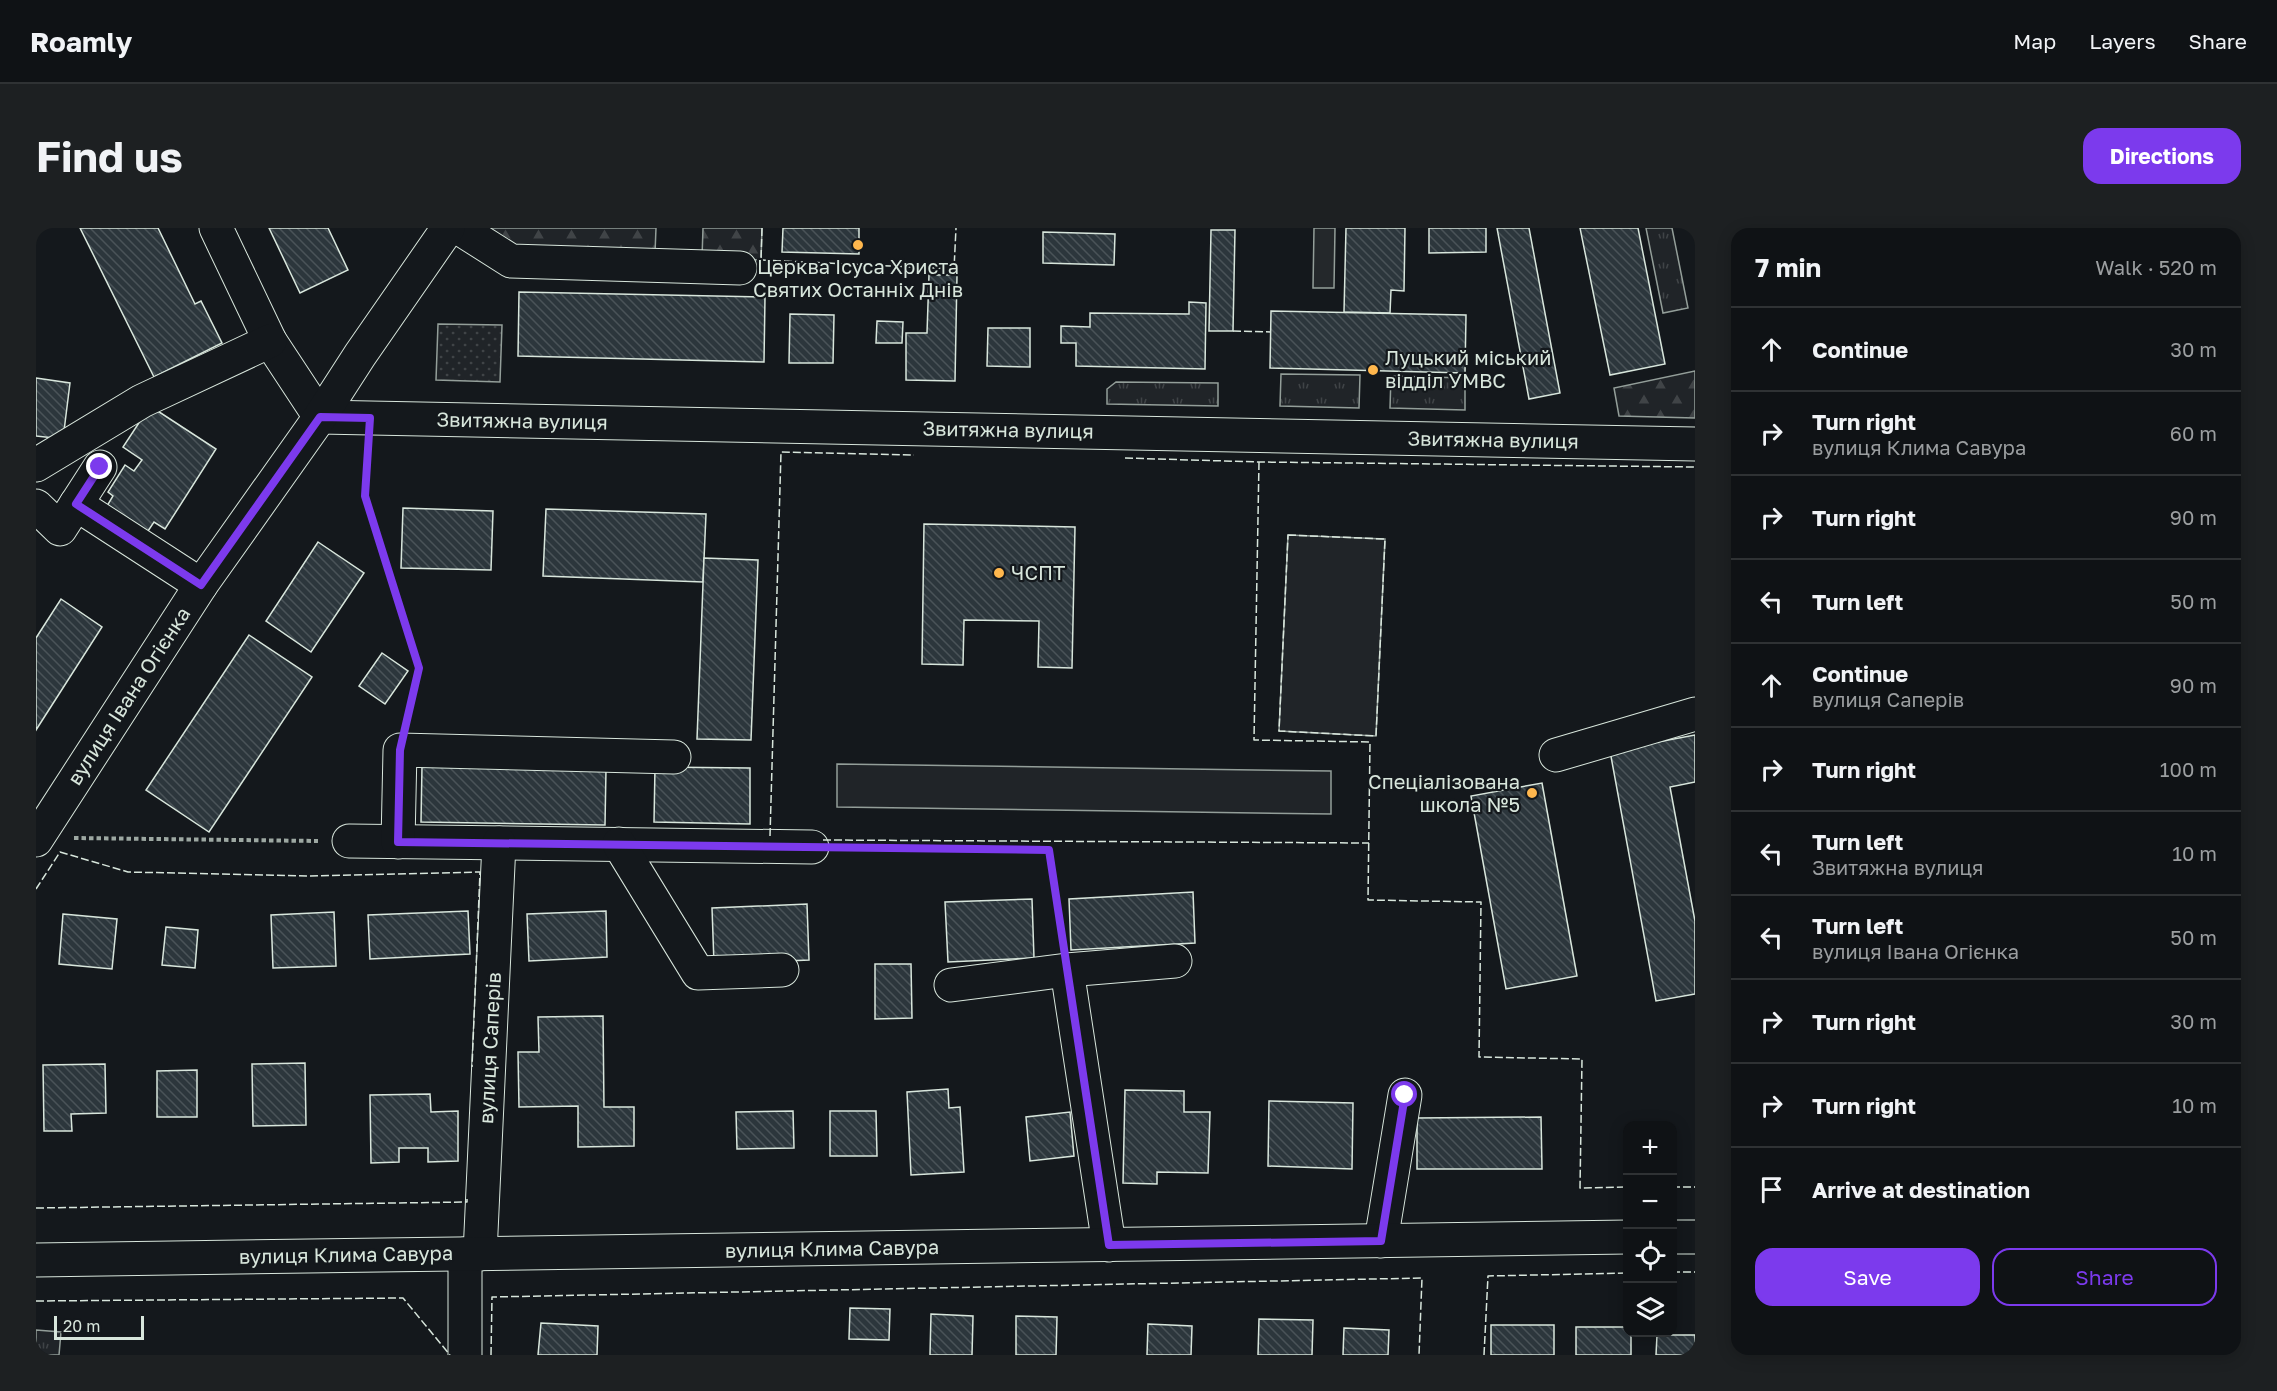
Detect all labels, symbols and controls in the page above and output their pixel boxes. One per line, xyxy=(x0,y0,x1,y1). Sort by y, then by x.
text: Roamly xyxy=(30,25,132,58)
text: Map xyxy=(2013,28,2056,54)
text: Layers xyxy=(2089,28,2156,54)
text: Share xyxy=(2189,28,2247,54)
button: Directions xyxy=(2083,128,2241,184)
text: Find us xyxy=(36,131,183,181)
marker: Церква Ісуса Христа Святих Останніх Днів xyxy=(851,238,865,252)
text: 7 min xyxy=(1755,252,1821,283)
place label: Церква Ісуса Христа Святих Останніх Днів xyxy=(753,254,963,301)
text: Walk · 520 m xyxy=(2095,255,2217,279)
icon: ahead xyxy=(1755,333,1788,366)
text: Continue xyxy=(1812,336,1908,363)
text: 30 m xyxy=(2170,337,2217,361)
place label: Луцький міський відділ УМВС xyxy=(1385,345,1551,392)
marker: Луцький міський відділ УМВС xyxy=(1366,363,1380,377)
street label: Звитяжна вулиця xyxy=(436,407,608,433)
text: Turn right xyxy=(1812,408,1916,435)
street label: Звитяжна вулиця xyxy=(922,416,1094,442)
icon: right xyxy=(1755,417,1788,450)
text: 60 m xyxy=(2170,421,2217,445)
street label: Звитяжна вулиця xyxy=(1407,426,1579,452)
text: вулиця Клима Савура xyxy=(1812,435,2026,459)
route end xyxy=(86,453,112,479)
icon: right xyxy=(1755,501,1788,534)
text: Turn right xyxy=(1812,504,1916,531)
text: 90 m xyxy=(2170,505,2217,529)
place label: ЧСПТ xyxy=(1011,560,1065,584)
marker: ЧСПТ xyxy=(992,566,1006,580)
icon: left xyxy=(1755,585,1788,618)
text: Turn left xyxy=(1812,588,1903,615)
text: 50 m xyxy=(2170,589,2217,613)
street label: вулиця Івана Огієнка xyxy=(62,602,195,789)
text: Continue xyxy=(1812,660,1908,687)
icon: ahead xyxy=(1755,669,1788,702)
text: 90 m xyxy=(2170,673,2217,697)
text: вулиця Саперів xyxy=(1812,687,1964,711)
icon: right xyxy=(1755,753,1788,786)
text: Turn right xyxy=(1812,756,1916,783)
text: 100 m xyxy=(2160,757,2217,781)
place label: Спеціалізована школа №5 xyxy=(1368,769,1520,816)
marker: Спеціалізована школа №5 xyxy=(1525,786,1539,800)
text: Turn left xyxy=(1812,828,1903,855)
icon: left xyxy=(1755,837,1788,870)
text: 10 m xyxy=(2172,841,2217,865)
text: Звитяжна вулиця xyxy=(1812,855,1983,879)
text: Turn left xyxy=(1812,912,1903,939)
icon: left xyxy=(1755,921,1788,954)
text: 50 m xyxy=(2170,925,2217,949)
text: вулиця Івана Огієнка xyxy=(1812,939,2019,963)
street label: вулиця Саперів xyxy=(473,971,505,1125)
icon: right xyxy=(1755,1005,1788,1038)
text: Turn right xyxy=(1812,1008,1916,1035)
text: 30 m xyxy=(2170,1009,2217,1033)
route start xyxy=(1391,1081,1417,1107)
icon: right xyxy=(1755,1089,1788,1122)
text: Turn right xyxy=(1812,1092,1916,1119)
text: 10 m xyxy=(2172,1093,2217,1117)
map controls xyxy=(1623,1121,1677,1337)
button: + xyxy=(1623,1121,1677,1175)
icon: arrive xyxy=(1755,1173,1788,1206)
button: − xyxy=(1623,1175,1677,1229)
text: Arrive at destination xyxy=(1812,1176,2030,1203)
button: locate xyxy=(1623,1229,1677,1283)
street label: вулиця Клима Савура xyxy=(725,1234,939,1262)
street label: вулиця Клима Савура xyxy=(239,1240,453,1268)
button: Save xyxy=(1755,1248,1980,1306)
button: Share xyxy=(1992,1248,2217,1306)
button: layers xyxy=(1623,1283,1677,1337)
scale bar xyxy=(54,1313,144,1340)
text: 20 m xyxy=(63,1316,100,1336)

